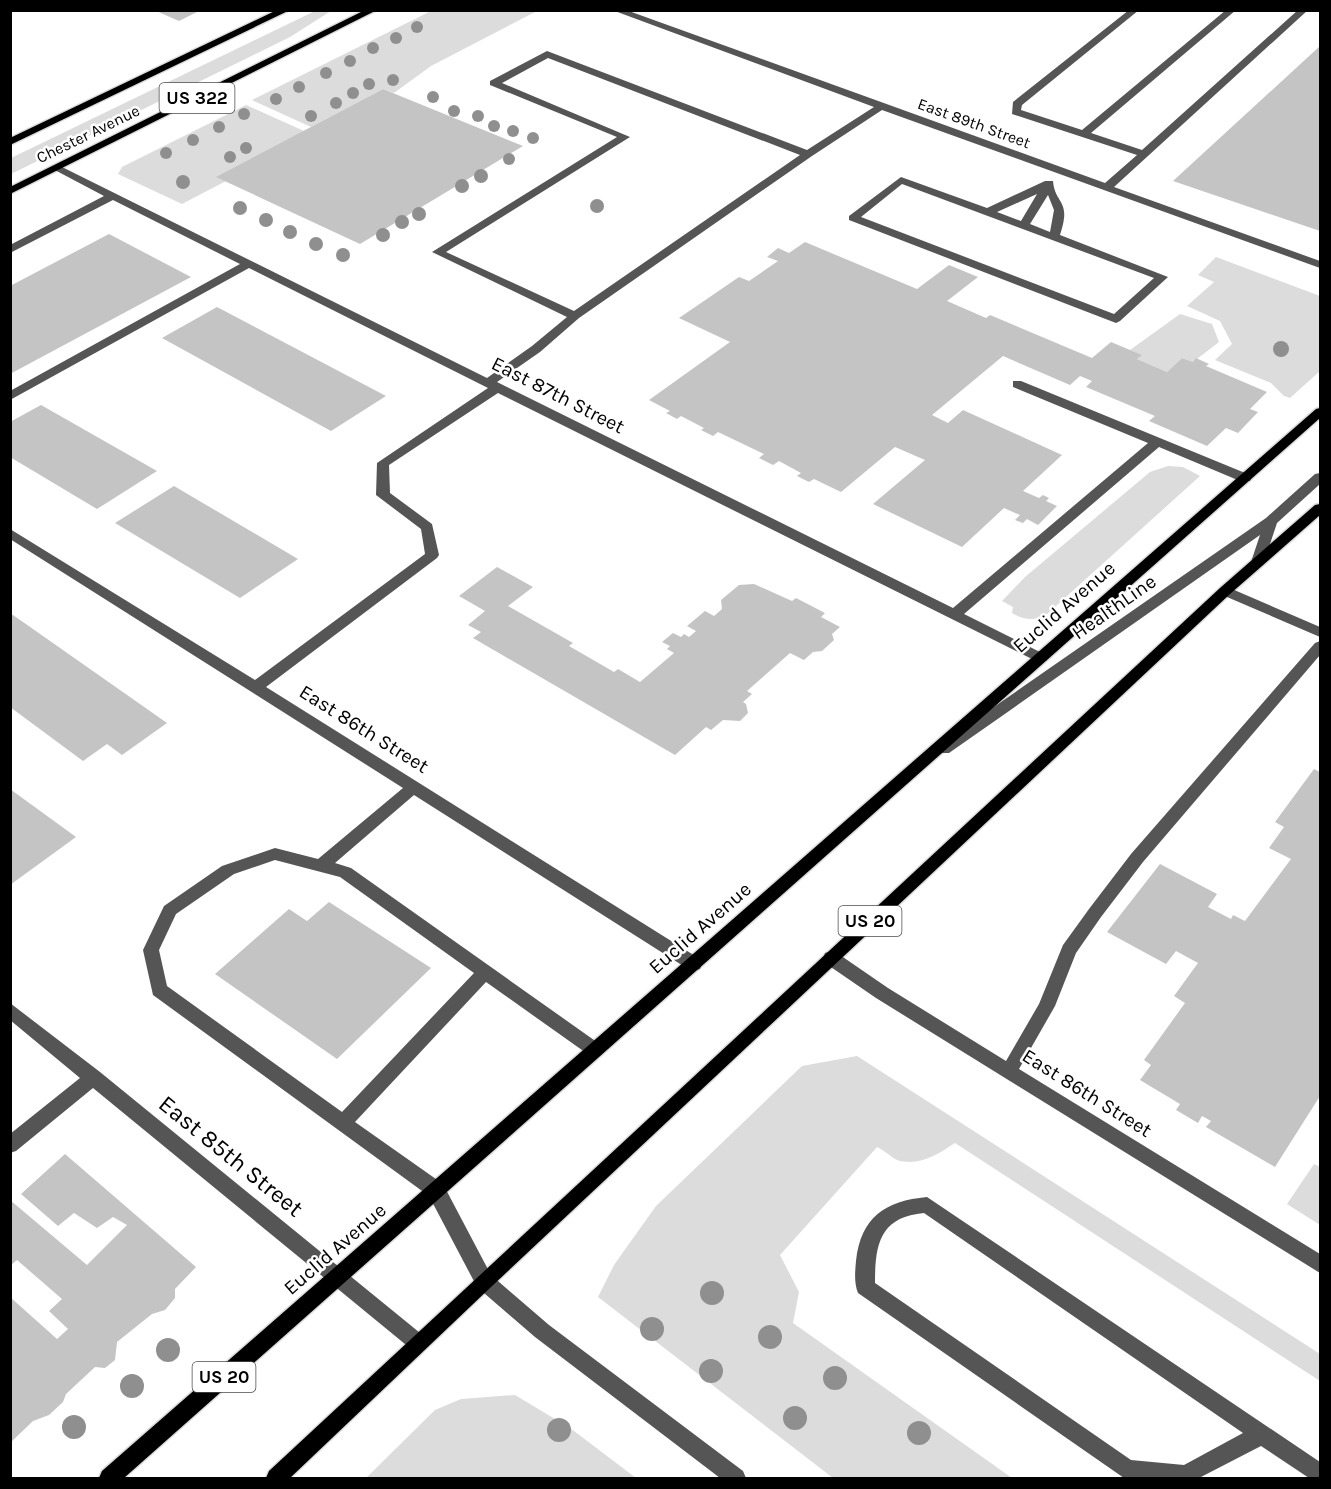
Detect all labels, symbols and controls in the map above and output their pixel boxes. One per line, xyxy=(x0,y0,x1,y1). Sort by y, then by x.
road number: US 322 xyxy=(160,83,234,113)
street label: East 89th Street xyxy=(915,94,1033,152)
street label: Chester Avenue xyxy=(33,101,143,167)
street label: East 87th Street xyxy=(488,352,629,439)
street label: Euclid Avenue xyxy=(1008,556,1120,658)
street label: HealthLine xyxy=(1067,570,1161,644)
street label: East 86th Street xyxy=(295,680,433,778)
street label: Euclid Avenue xyxy=(644,877,756,979)
road number: US 20 xyxy=(838,906,902,936)
street label: East 86th Street xyxy=(1018,1044,1156,1142)
street label: East 85th Street xyxy=(153,1089,309,1223)
street label: Euclid Avenue xyxy=(279,1198,391,1300)
road number: US 20 xyxy=(192,1362,256,1392)

